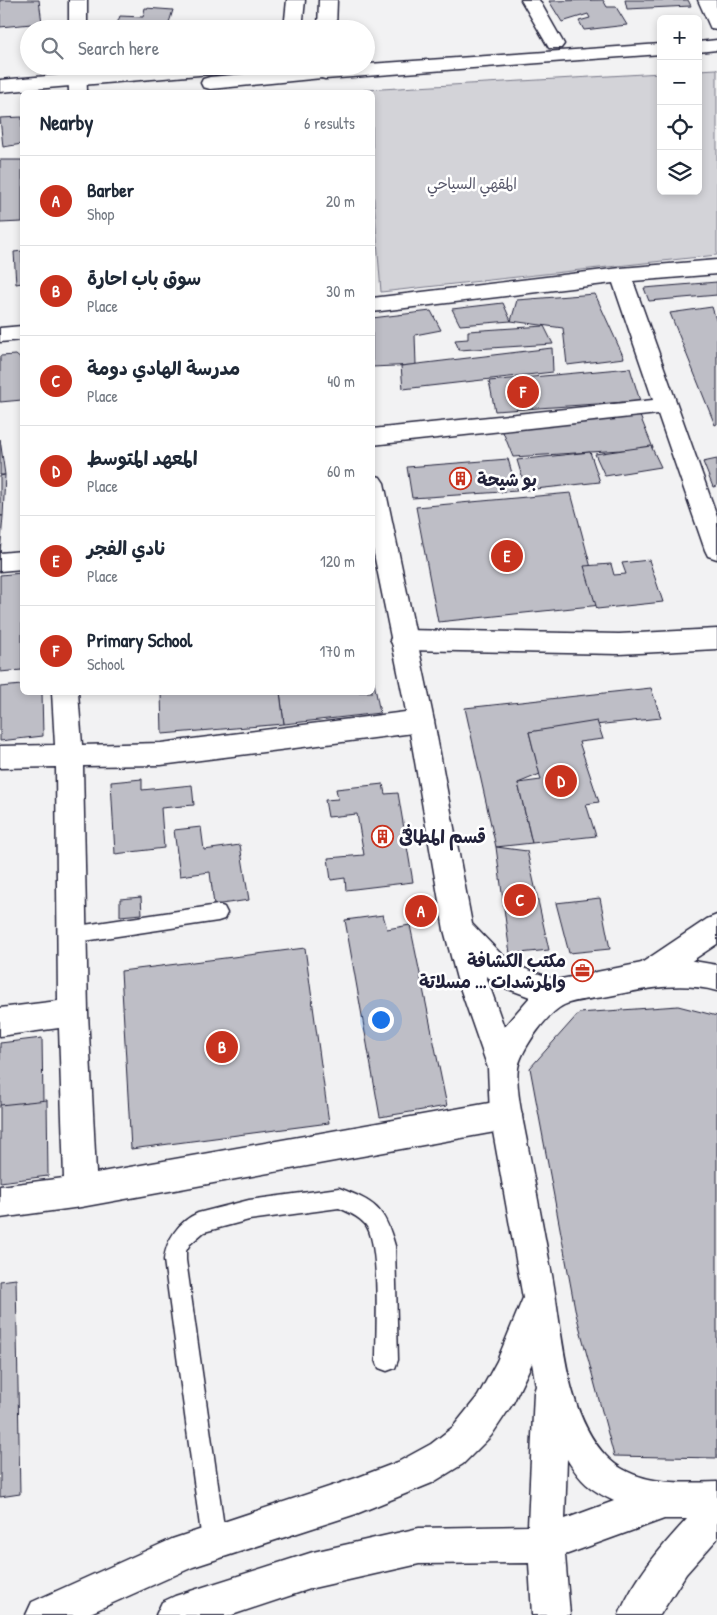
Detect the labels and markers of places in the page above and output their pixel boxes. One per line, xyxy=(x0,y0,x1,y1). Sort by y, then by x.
pin: F xyxy=(507,373,539,411)
building icon: بو شيحة xyxy=(449,467,473,491)
place label: بو شيحة xyxy=(477,467,537,492)
pin: E xyxy=(491,537,523,575)
pin: D xyxy=(545,762,577,800)
building icon: قسم المطافئ xyxy=(371,824,395,848)
place label: قسم المطافئ xyxy=(399,824,486,851)
pin: C xyxy=(504,881,536,919)
pin: A xyxy=(405,892,437,930)
place label: مكتب الكشافة والمرشدات ... مسلاتة xyxy=(419,948,566,994)
office icon: مكتب الكشافة والمرشدات ... مسلاتة xyxy=(570,958,594,982)
pin: B xyxy=(206,1028,238,1066)

